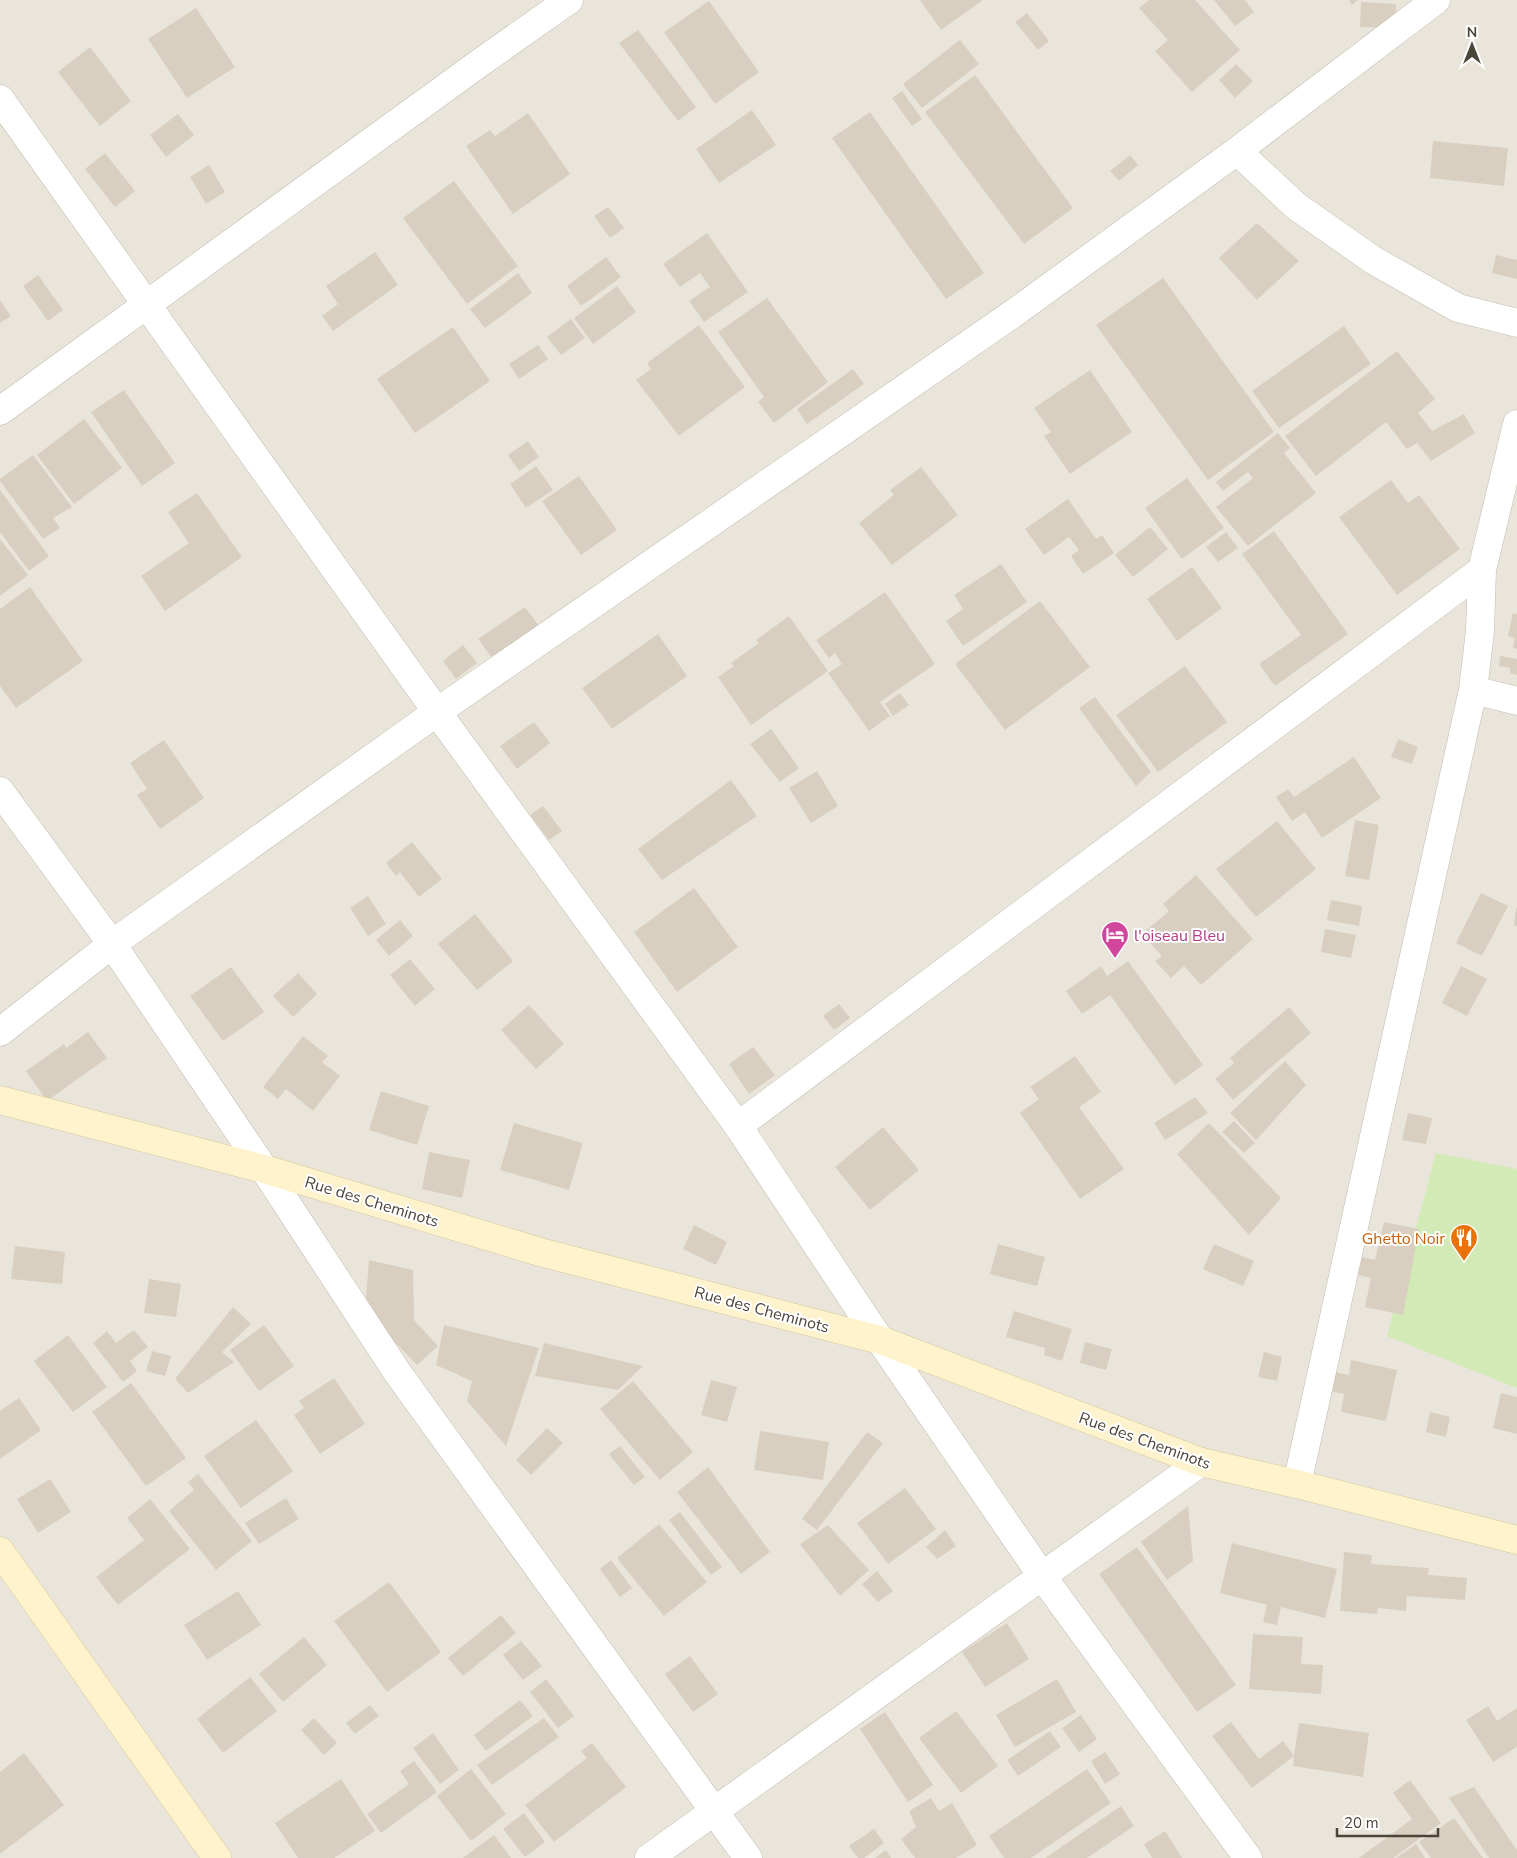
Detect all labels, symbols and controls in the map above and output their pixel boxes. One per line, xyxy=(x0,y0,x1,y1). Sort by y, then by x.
north arrow xyxy=(1447,20,1497,70)
text: N xyxy=(1467,23,1477,42)
hotel icon: l'oiseau Bleu xyxy=(1100,920,1130,959)
place label: l'oiseau Bleu xyxy=(1134,925,1225,947)
street label: Rue des Cheminots xyxy=(302,1171,441,1233)
restaurant icon: Ghetto Noir xyxy=(1449,1223,1479,1262)
place label: Ghetto Noir xyxy=(1362,1228,1445,1250)
street label: Rue des Cheminots xyxy=(692,1281,832,1339)
street label: Rue des Cheminots xyxy=(1076,1407,1214,1475)
scale bar xyxy=(1337,1806,1438,1838)
text: 20 m xyxy=(1344,1813,1379,1833)

